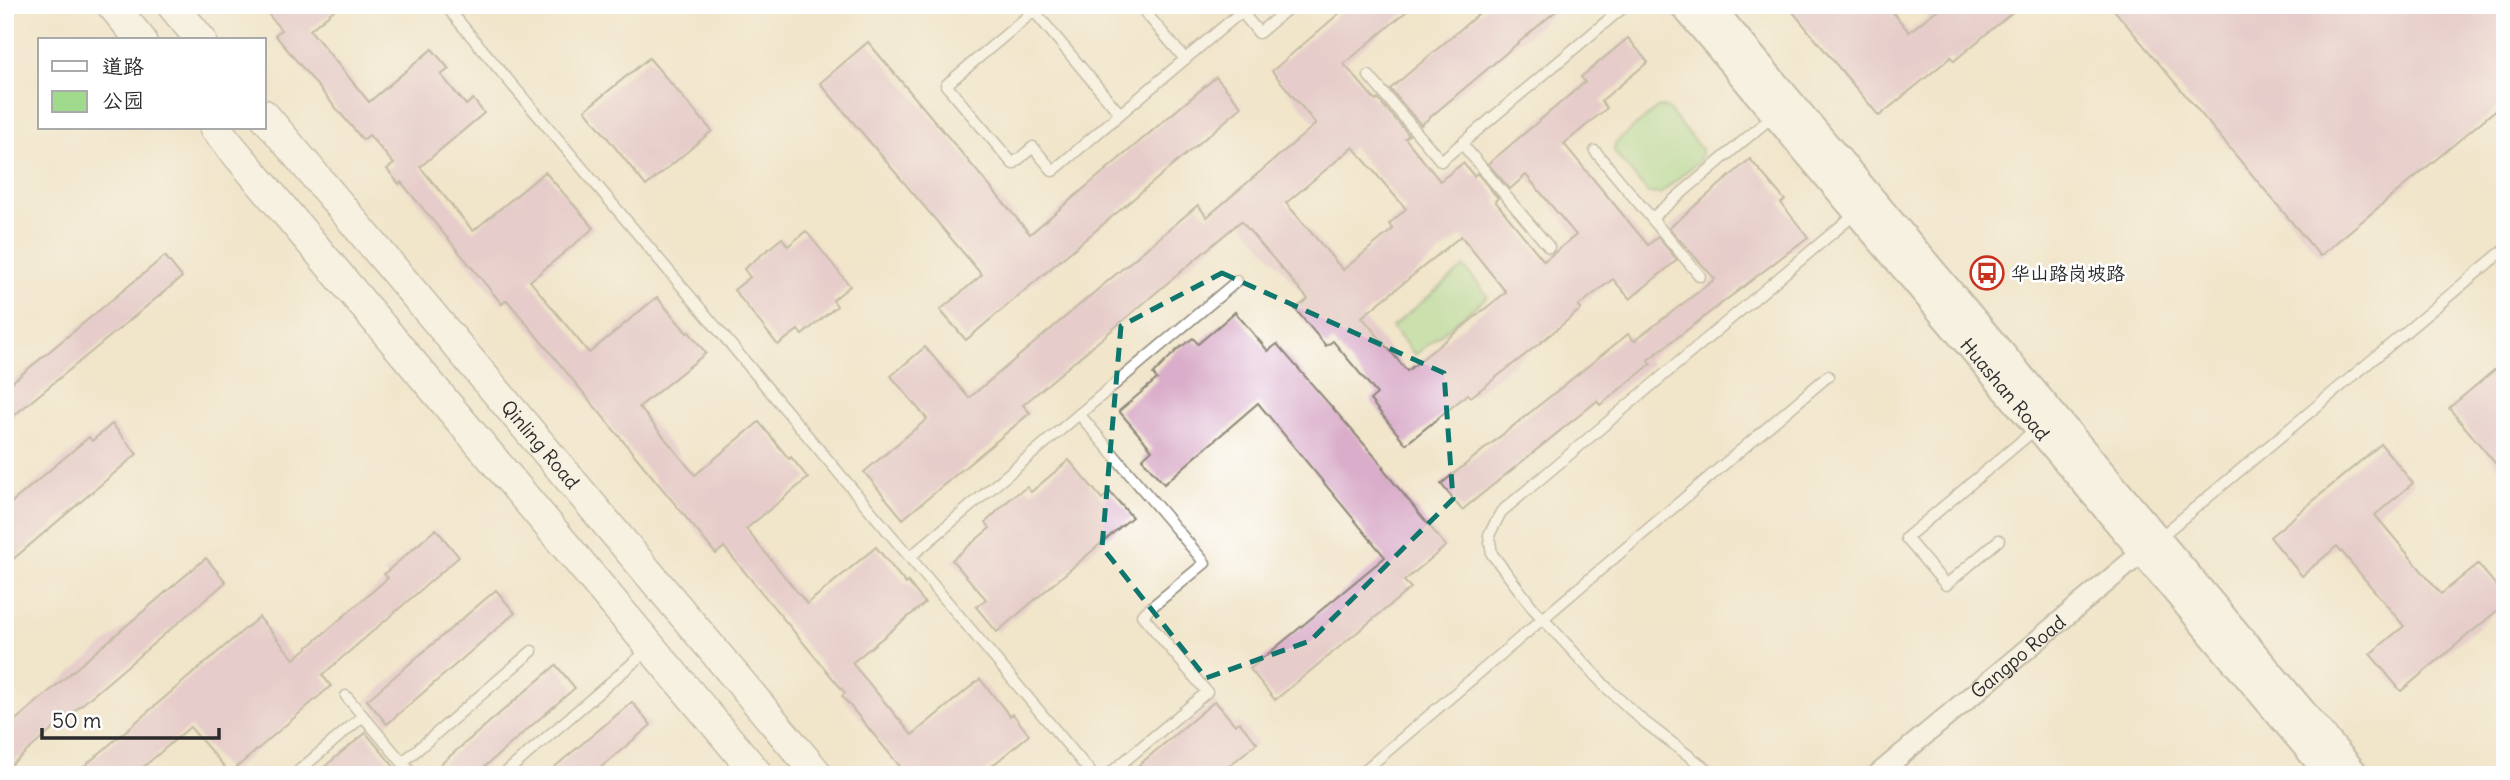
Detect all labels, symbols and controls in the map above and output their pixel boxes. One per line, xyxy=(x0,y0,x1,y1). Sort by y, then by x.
legend xyxy=(38,38,266,130)
text: 道路 xyxy=(102,53,144,80)
text: 公园 xyxy=(102,87,144,114)
bus stop icon: 华山路岗坡路 xyxy=(1968,254,2006,292)
place label: 华山路岗坡路 xyxy=(2011,261,2125,285)
street label: Huashan Road xyxy=(1955,333,2055,445)
street label: Qinling Road xyxy=(496,395,585,494)
street label: Gangpo Road xyxy=(1965,610,2070,703)
scale bar xyxy=(42,696,219,740)
text: 50 m xyxy=(52,707,101,734)

